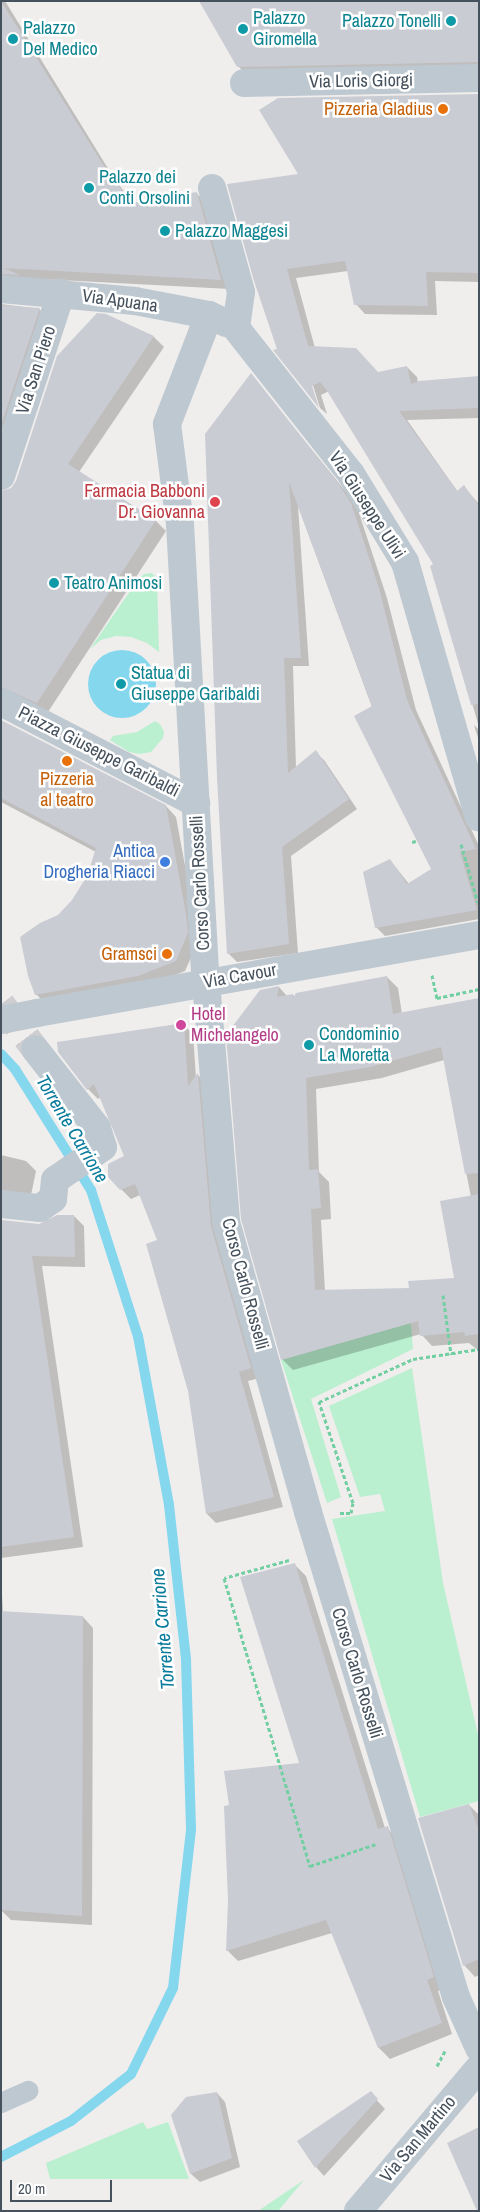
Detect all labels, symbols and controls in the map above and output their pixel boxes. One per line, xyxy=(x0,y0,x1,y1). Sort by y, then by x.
place label: Palazzo Giromella xyxy=(253,8,317,50)
place label: Palazzo Tonelli xyxy=(342,10,441,32)
marker: Palazzo Tonelli xyxy=(445,15,457,27)
place label: Palazzo Del Medico xyxy=(23,18,98,60)
marker: Palazzo Giromella xyxy=(237,23,249,35)
marker: Palazzo Del Medico xyxy=(7,33,19,45)
street label: Via Loris Giorgi xyxy=(309,69,413,93)
place label: Pizzeria Gladius xyxy=(324,98,433,120)
marker: Pizzeria Gladius xyxy=(437,103,449,115)
place label: Palazzo dei Conti Orsolini xyxy=(99,167,190,210)
marker: Palazzo dei Conti Orsolini xyxy=(83,182,95,194)
place label: Palazzo Maggesi xyxy=(175,220,288,242)
marker: Palazzo Maggesi xyxy=(159,225,171,237)
street label: Via Apuana xyxy=(80,285,160,317)
street label: Via San Piero xyxy=(12,323,60,417)
street label: Via Giuseppe Ulivi xyxy=(324,447,410,563)
place label: Farmacia Babboni Dr. Giovanna xyxy=(84,481,205,524)
marker: Farmacia Babboni Dr. Giovanna xyxy=(209,496,221,508)
place label: Teatro Animosi xyxy=(64,572,163,594)
marker: Teatro Animosi xyxy=(48,577,60,589)
place label: Statua di Giuseppe Garibaldi xyxy=(131,663,260,706)
marker: Statua di Giuseppe Garibaldi xyxy=(115,678,127,690)
street label: Piazza Giuseppe Garibaldi xyxy=(15,702,183,802)
marker: Pizzeria al teatro xyxy=(61,755,73,767)
place label: Pizzeria al teatro xyxy=(40,769,94,812)
street label: Corso Carlo Rosselli xyxy=(186,815,214,951)
place label: Antica Drogheria Riacci xyxy=(43,841,155,884)
marker: Antica Drogheria Riacci xyxy=(159,856,171,868)
place label: Gramsci xyxy=(101,943,157,965)
marker: Gramsci xyxy=(161,948,173,960)
street label: Via Cavour xyxy=(202,959,278,993)
place label: Hotel Michelangelo xyxy=(191,1004,279,1046)
marker: Hotel Michelangelo xyxy=(175,1019,187,1031)
place label: Condominio La Moretta xyxy=(319,1024,399,1066)
marker: Condominio La Moretta xyxy=(303,1039,315,1051)
water label: Torrente Carrione xyxy=(31,1071,113,1187)
street label: Corso Carlo Rosselli xyxy=(217,1216,273,1352)
water label: Torrente Carrione xyxy=(146,1567,180,1691)
street label: Corso Carlo Rosselli xyxy=(327,1605,387,1741)
street label: Via San Martino xyxy=(376,2091,460,2187)
scale bar xyxy=(12,2170,115,2202)
text: 20 m xyxy=(18,2178,45,2199)

